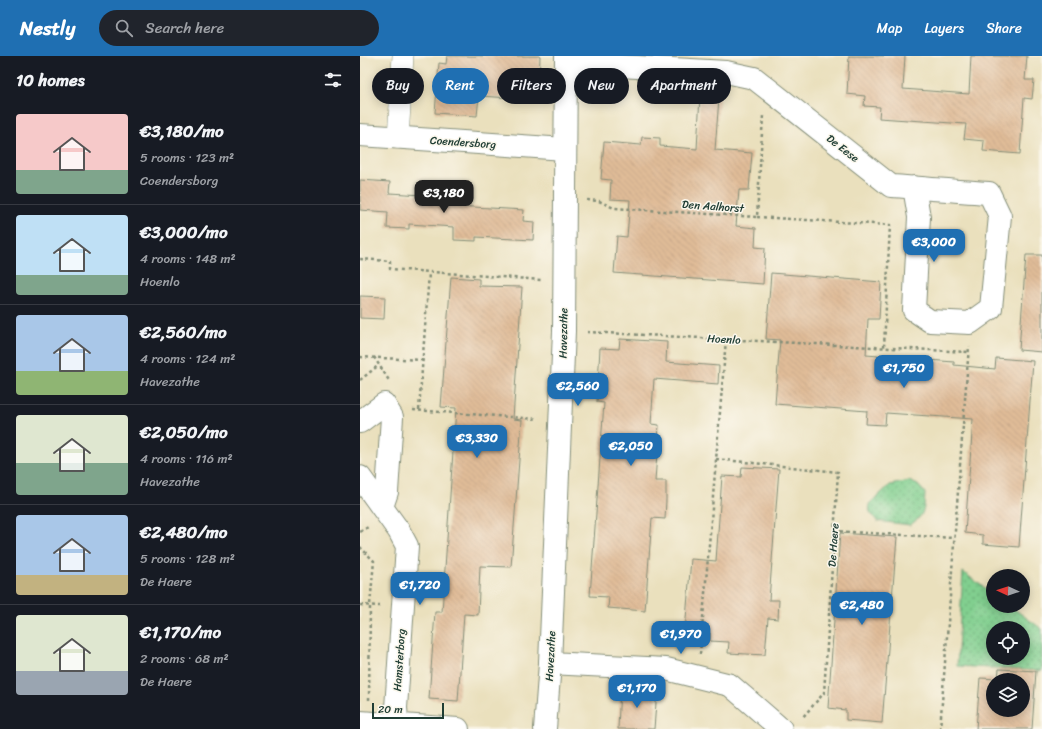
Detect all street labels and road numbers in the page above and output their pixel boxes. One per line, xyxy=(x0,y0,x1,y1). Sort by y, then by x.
street label: De Eese xyxy=(822,129,864,168)
street label: Coendersborg xyxy=(429,131,497,154)
street label: Den Aalhorst xyxy=(681,195,745,218)
street label: Havezathe xyxy=(554,307,573,359)
street label: Hoenlo xyxy=(707,329,742,350)
street label: De Haere xyxy=(822,522,845,568)
street label: Hamsterborg xyxy=(388,628,411,692)
street label: Havezathe xyxy=(540,630,561,682)

